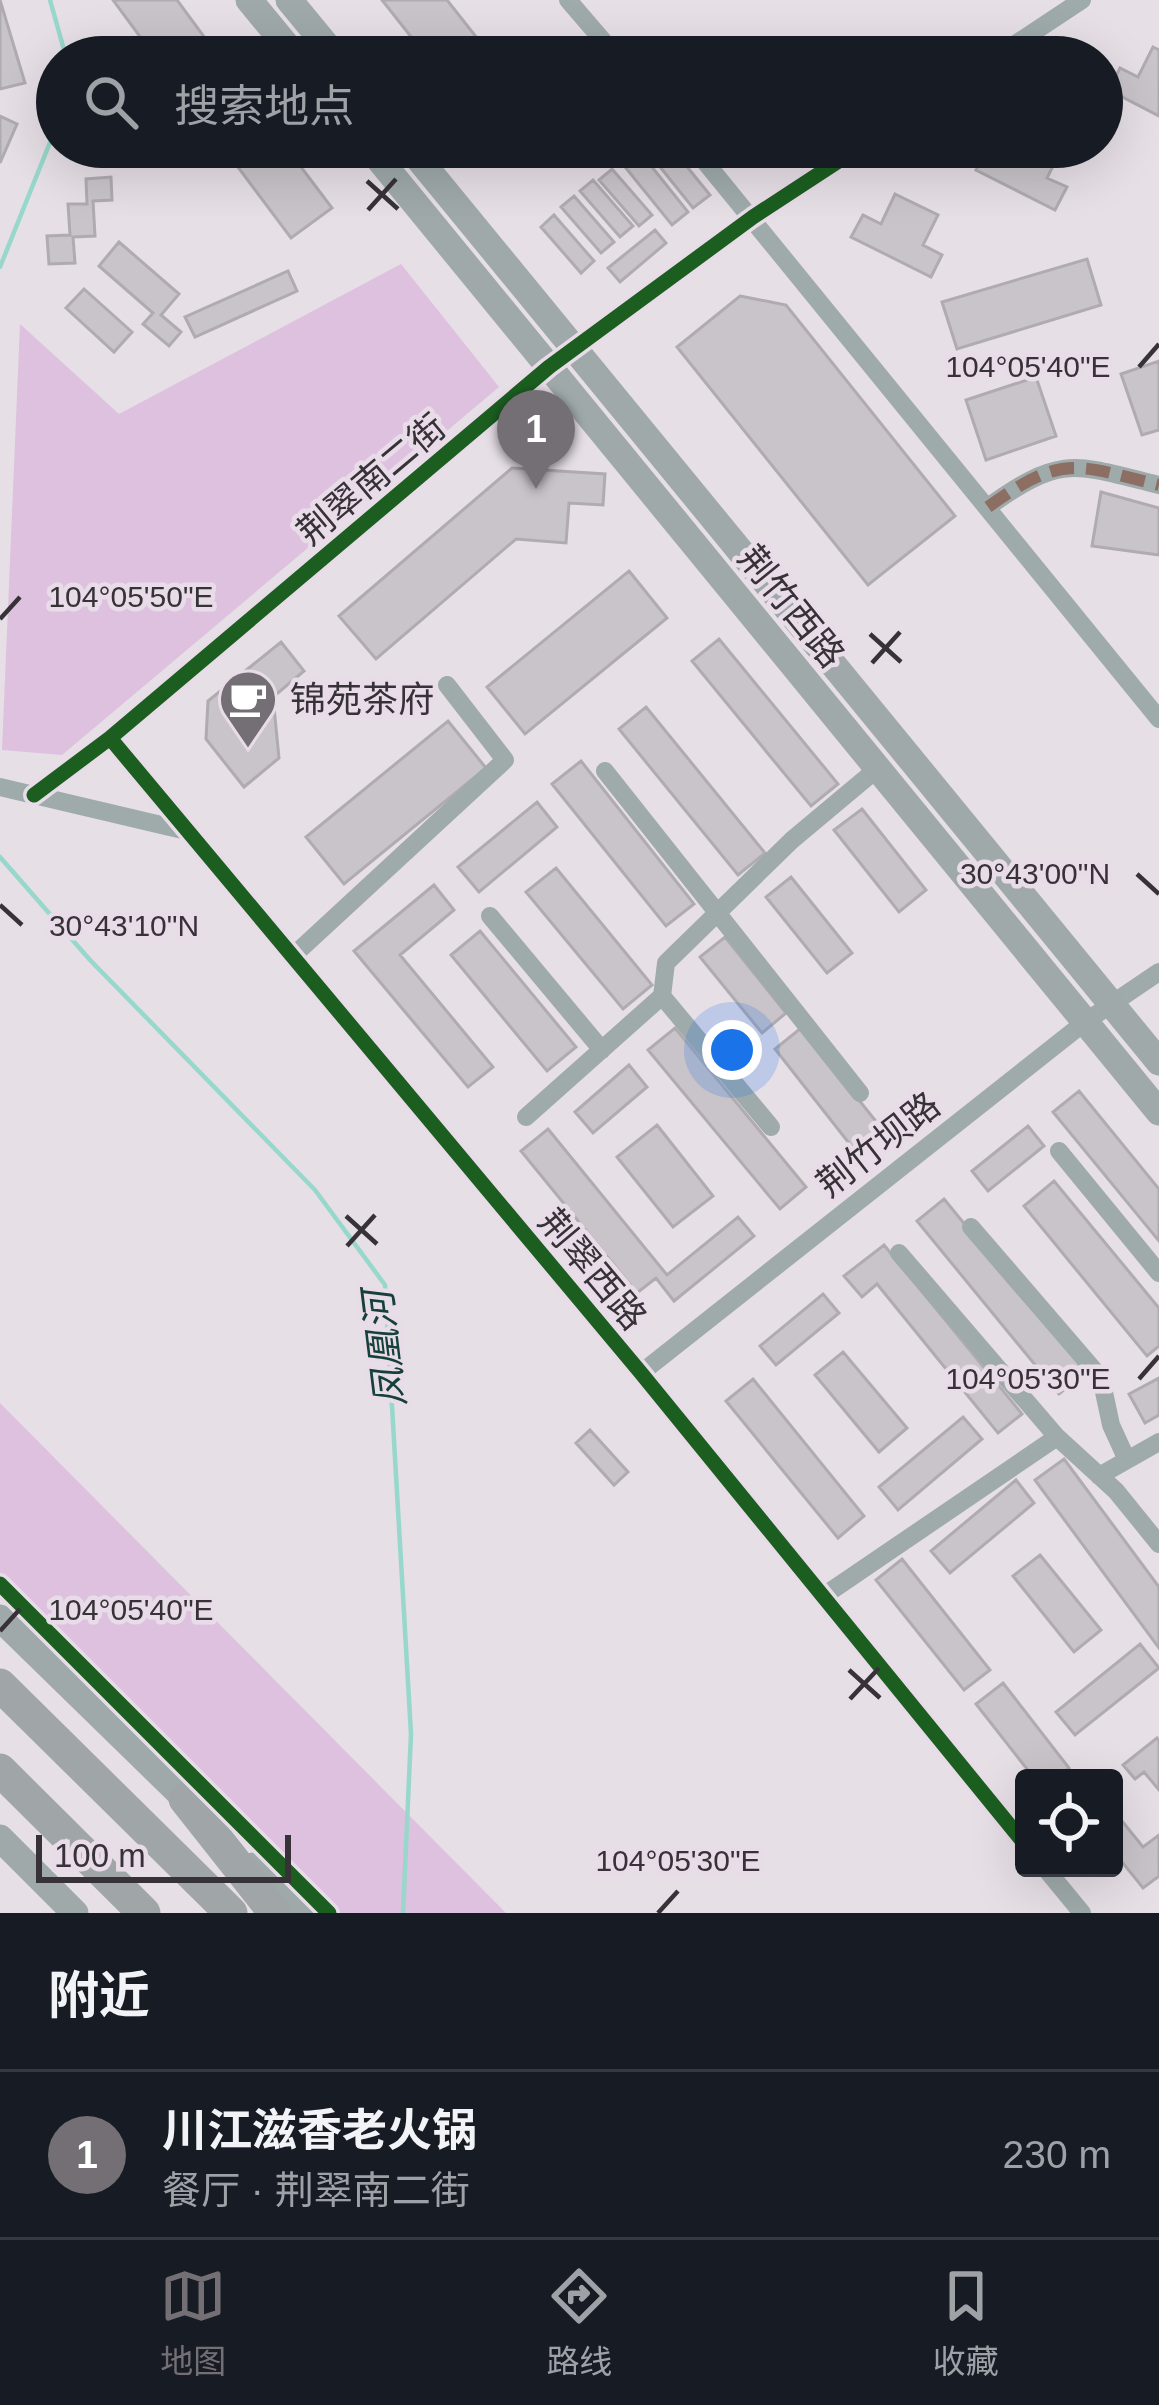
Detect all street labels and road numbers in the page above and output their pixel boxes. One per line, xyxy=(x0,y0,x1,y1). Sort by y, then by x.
street label: 荆翠南二街 xyxy=(289,406,453,553)
street label: 荆竹西路 xyxy=(730,537,853,675)
street label: 荆竹坝路 xyxy=(809,1084,948,1205)
street label: 荆翠西路 xyxy=(531,1201,655,1338)

